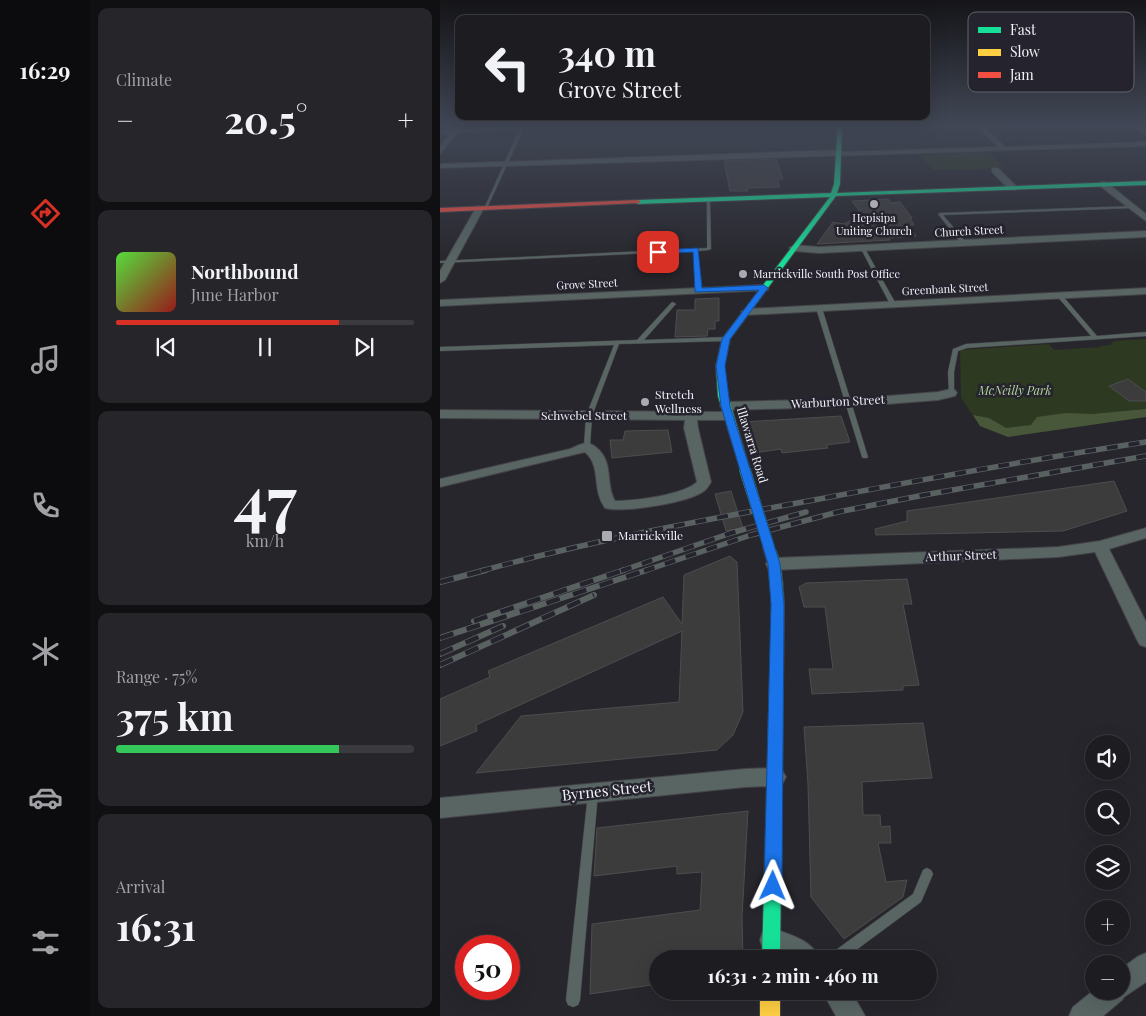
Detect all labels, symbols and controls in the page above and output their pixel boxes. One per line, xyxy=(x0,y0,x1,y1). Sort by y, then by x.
legend xyxy=(968,12,1134,92)
text: Fast xyxy=(1010,20,1037,39)
text: 340 m xyxy=(558,29,656,76)
icon: left xyxy=(475,35,540,100)
text: Slow xyxy=(1010,42,1040,61)
text: 16:29 xyxy=(20,55,70,85)
text: Jam xyxy=(1009,65,1034,84)
text: Climate xyxy=(116,69,172,90)
text: Grove Street xyxy=(558,74,681,104)
text: 20.5° xyxy=(224,93,307,144)
text: − xyxy=(116,101,134,138)
text: + xyxy=(398,101,414,138)
icon: directions xyxy=(28,196,63,231)
marker: Hepisipa Uniting Church xyxy=(868,198,880,210)
place label: Hepisipa Uniting Church xyxy=(836,210,913,238)
street label: Church Street xyxy=(934,221,1004,240)
pin xyxy=(637,231,679,273)
icon: arrive xyxy=(644,238,672,266)
text: Northbound xyxy=(191,258,299,284)
place label: Marrickville South Post Office xyxy=(753,266,900,281)
marker: Marrickville South Post Office xyxy=(737,268,749,280)
street label: Grove Street xyxy=(556,274,618,293)
street label: Greenbank Street xyxy=(901,279,989,298)
text: June Harbor xyxy=(191,284,279,305)
icon: previous xyxy=(152,333,180,361)
icon: pause xyxy=(251,333,279,361)
icon: next xyxy=(350,333,378,361)
icon: music xyxy=(28,342,63,377)
park label: McNeilly Park xyxy=(978,382,1051,398)
place label: Stretch Wellness xyxy=(654,386,702,416)
street label: Warburton Street xyxy=(790,391,886,411)
marker: Stretch Wellness xyxy=(639,396,651,408)
street label: Illawarra Road xyxy=(734,405,772,485)
street label: Schwebel Street xyxy=(541,407,628,423)
text: 47 xyxy=(233,454,297,540)
icon: phone xyxy=(28,488,63,523)
place label: Marrickville xyxy=(618,527,683,543)
marker: Marrickville xyxy=(600,529,614,543)
text: km/h xyxy=(246,530,284,551)
street label: Arthur Street xyxy=(924,546,998,564)
icon: climate xyxy=(28,634,63,669)
text: Range · 75% xyxy=(116,666,197,687)
text: 375 km xyxy=(116,690,234,741)
map controls xyxy=(1085,735,1130,1000)
button: sound xyxy=(1085,735,1130,780)
street label: Byrnes Street xyxy=(561,775,654,805)
icon: car xyxy=(28,780,63,815)
button: search xyxy=(1085,790,1130,835)
button: layers xyxy=(1085,845,1130,890)
position arrow xyxy=(746,859,798,911)
text: Arrival xyxy=(116,876,165,897)
text: 16:31 xyxy=(116,900,196,951)
button: + xyxy=(1085,900,1130,945)
icon: filters xyxy=(28,925,63,960)
speed limit sign: 50 xyxy=(455,935,520,1000)
button: − xyxy=(1085,955,1130,1000)
text: 16:31 · 2 min · 460 m xyxy=(707,962,879,988)

